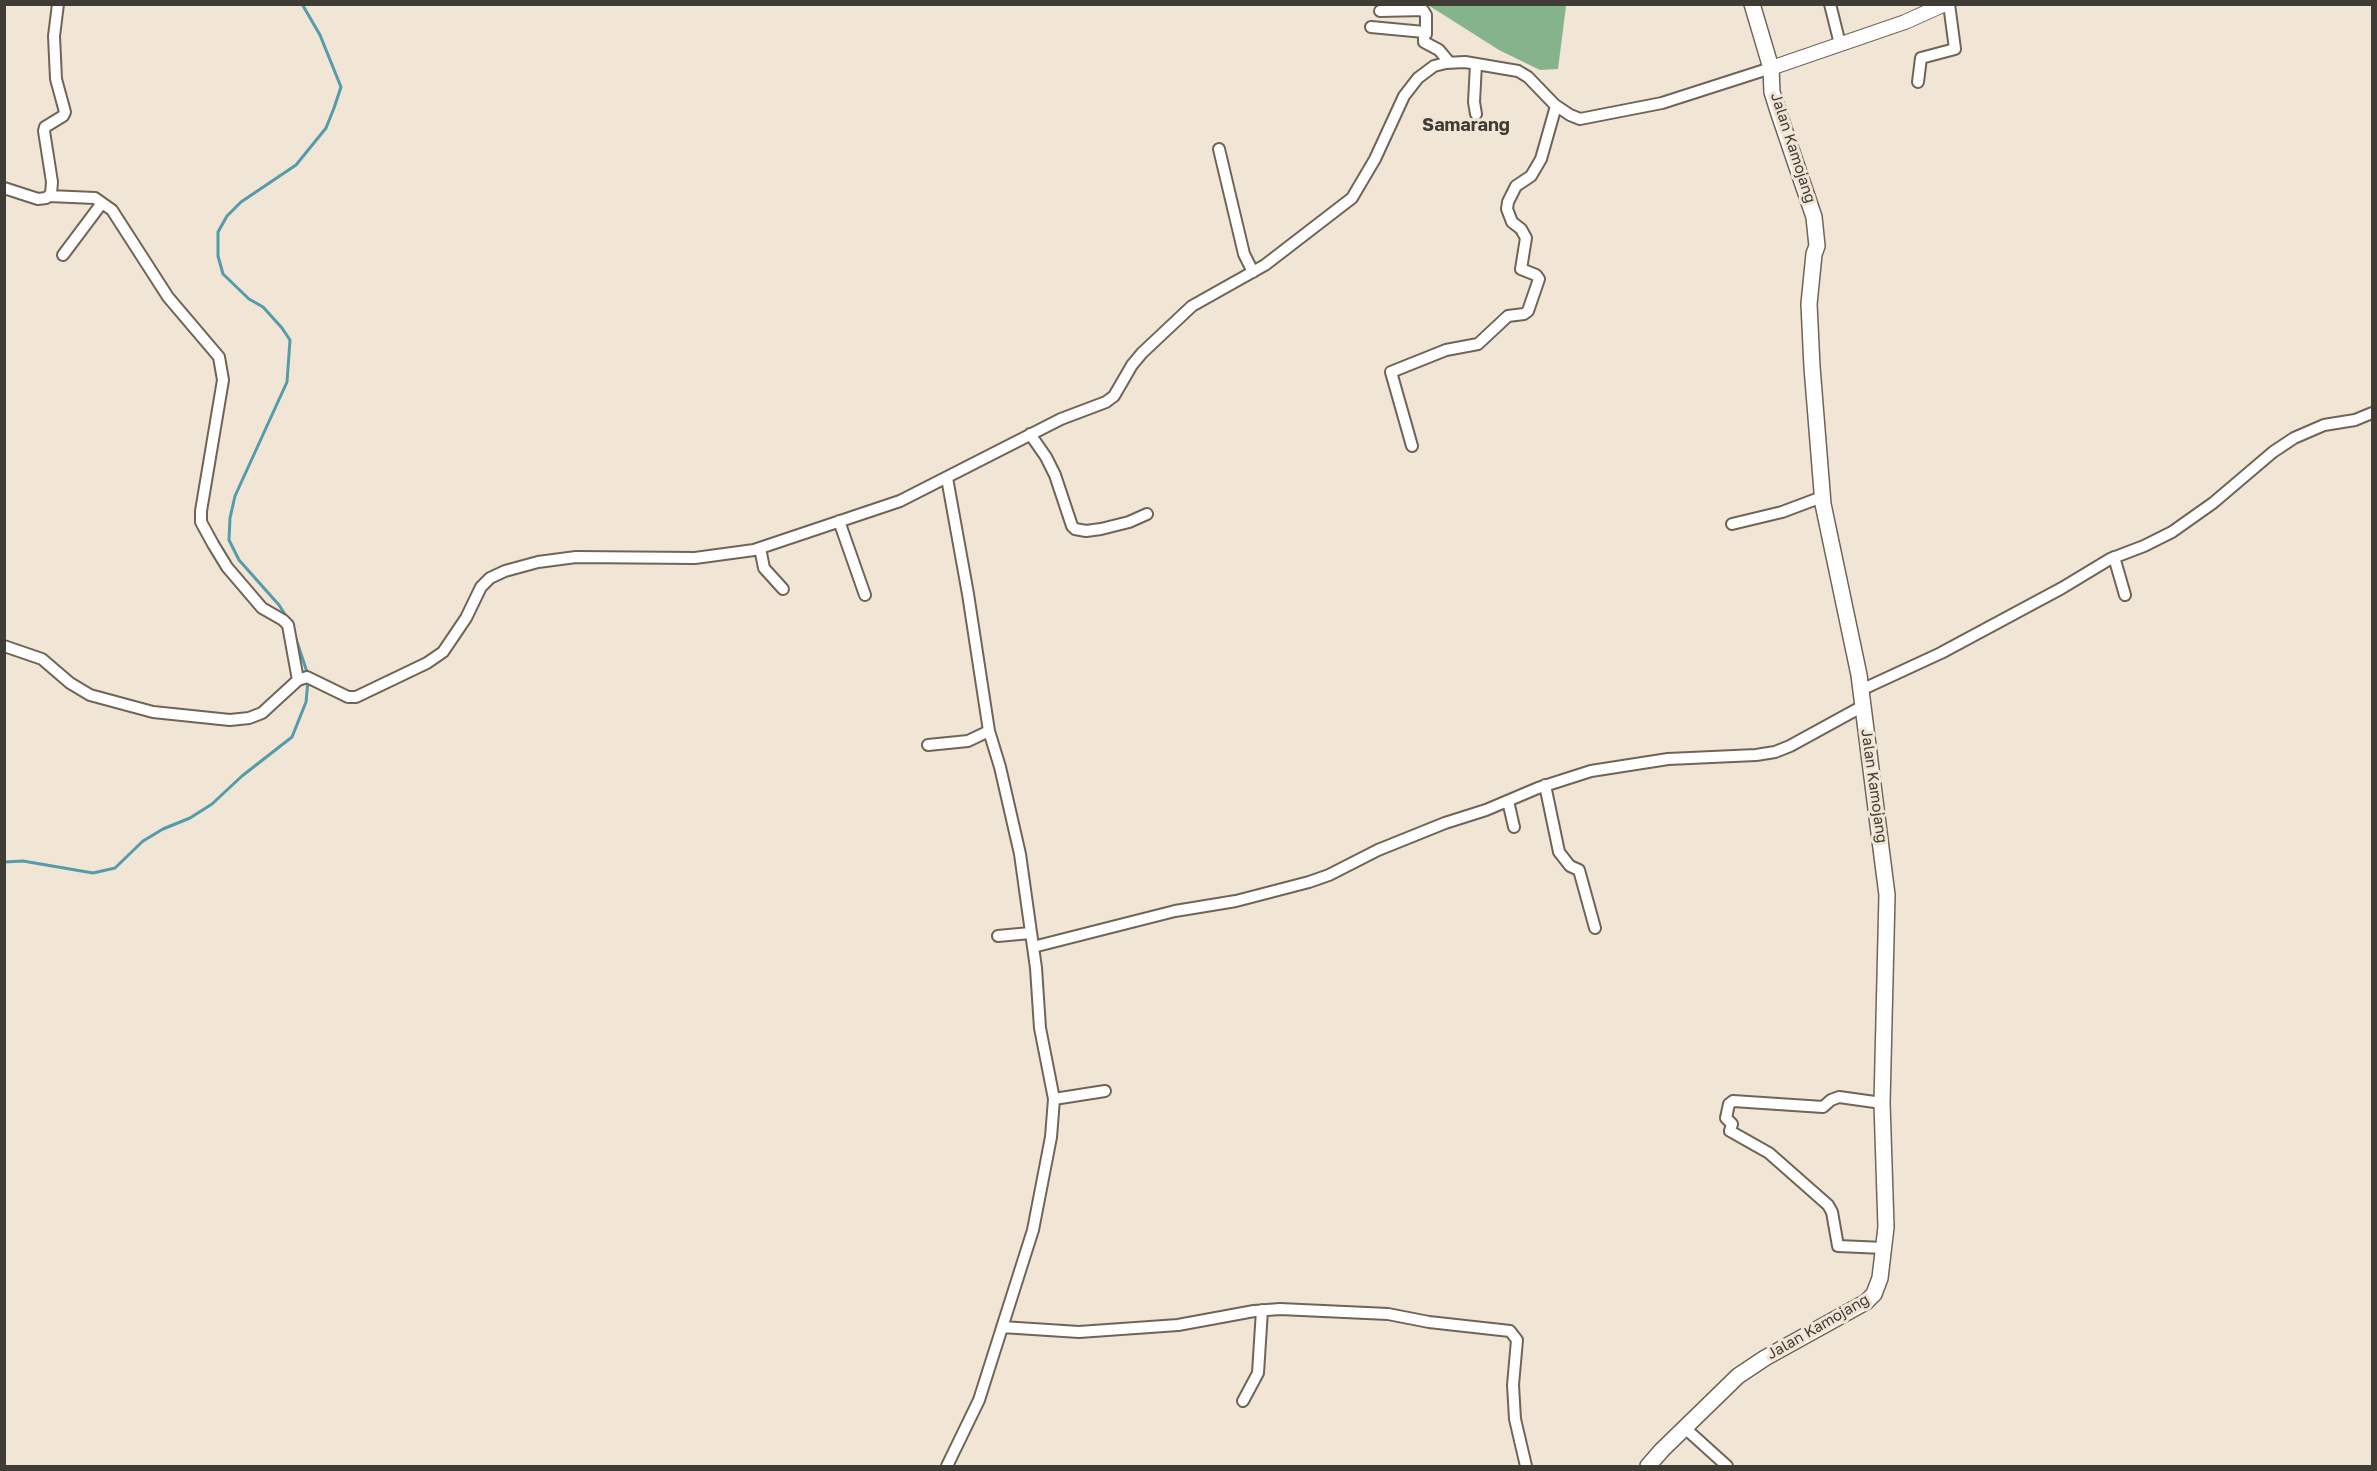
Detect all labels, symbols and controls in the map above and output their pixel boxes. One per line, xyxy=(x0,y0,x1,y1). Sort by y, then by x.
street label: Jalan Kamojang xyxy=(1767,91,1819,205)
district label: Samarang xyxy=(1422,114,1510,136)
street label: Jalan Kamojang xyxy=(1857,728,1891,844)
street label: Jalan Kamojang xyxy=(1764,1290,1872,1364)

